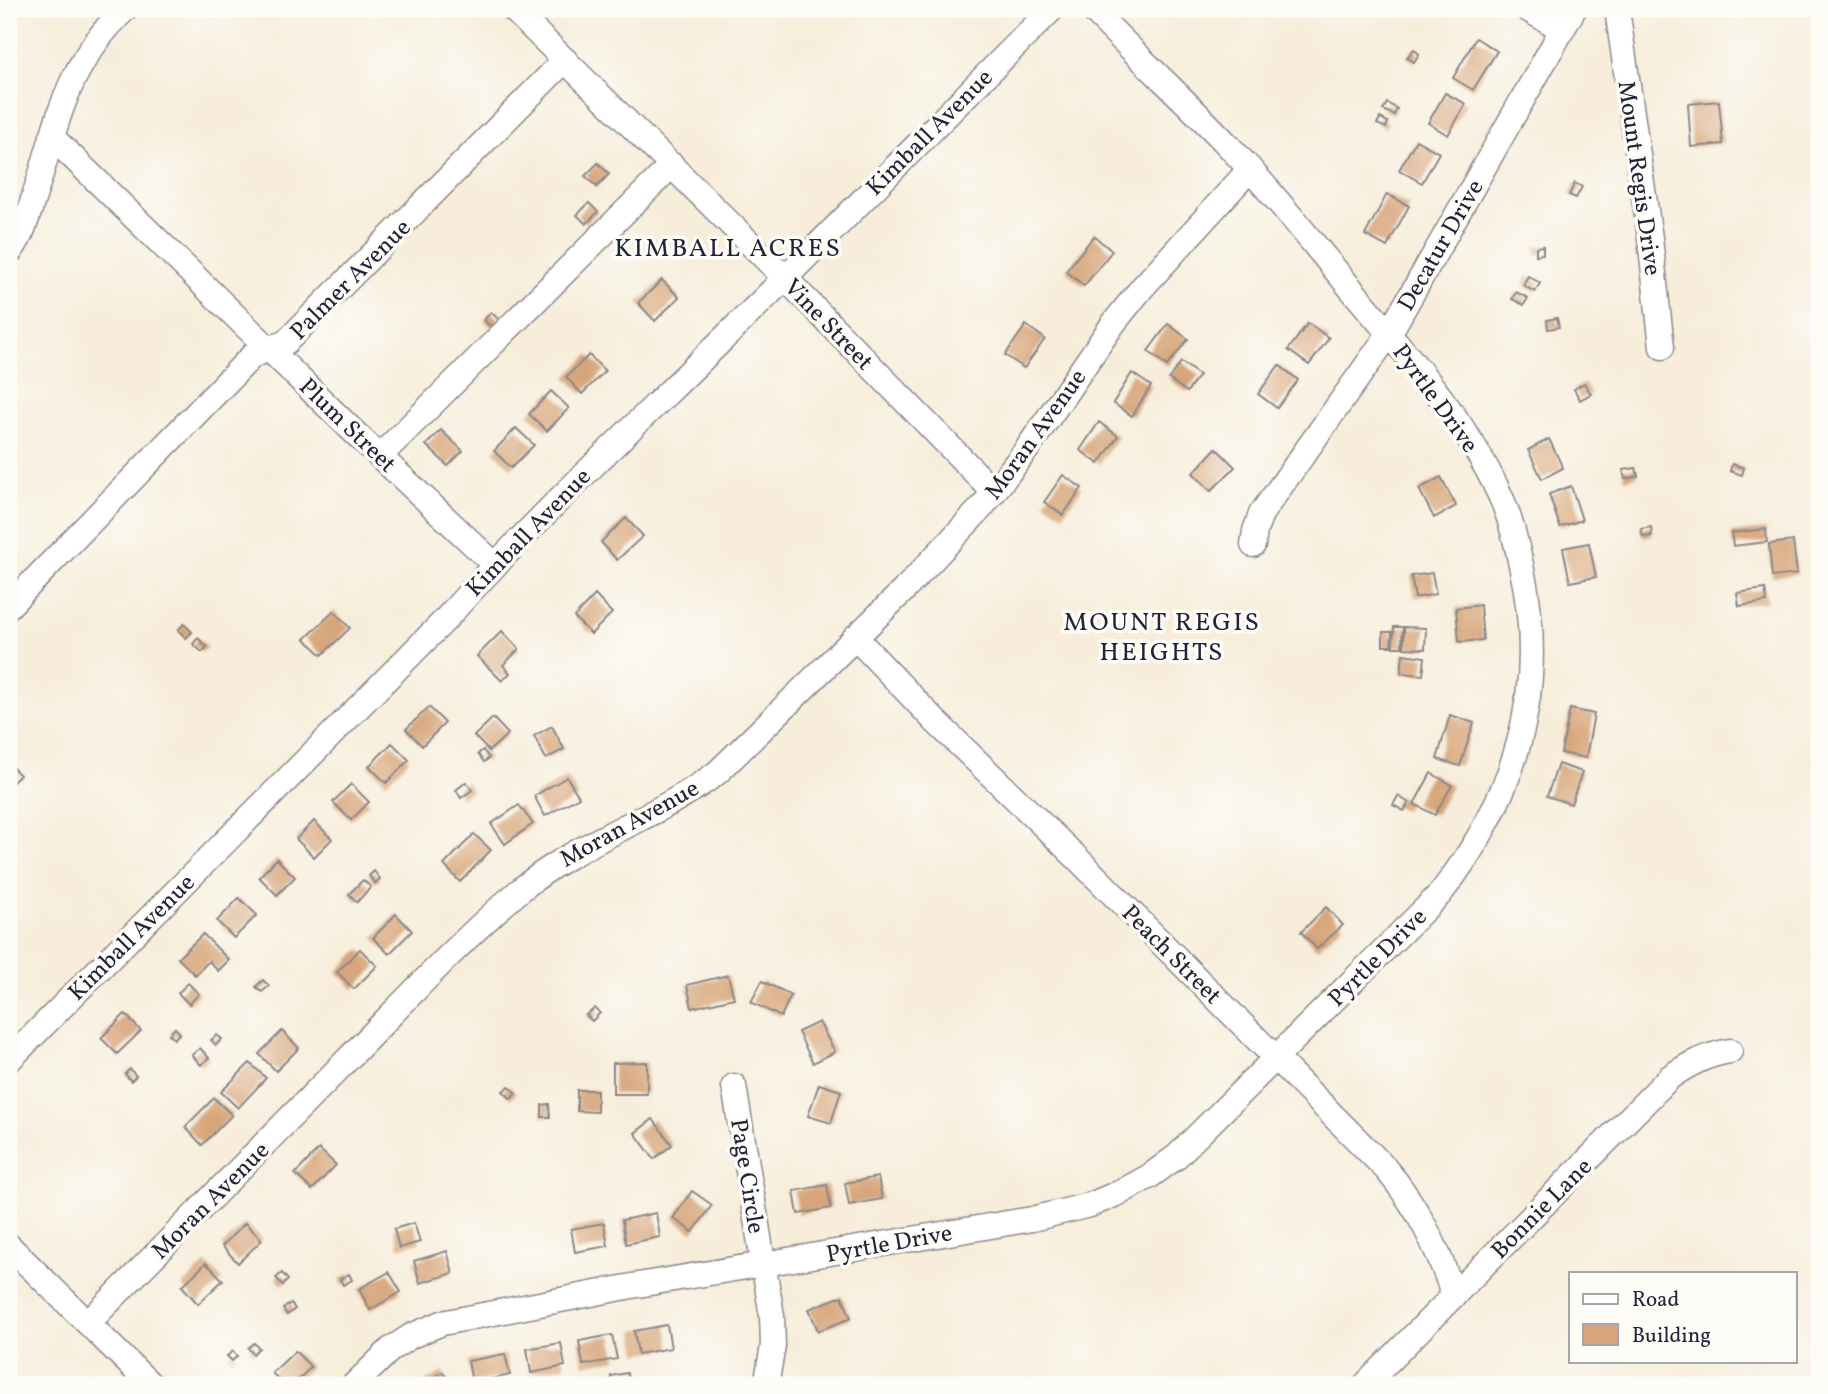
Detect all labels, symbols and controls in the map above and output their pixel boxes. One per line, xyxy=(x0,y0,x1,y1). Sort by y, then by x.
street label: Kimball Avenue xyxy=(859,62,1002,205)
street label: Mount Regis Drive xyxy=(1608,79,1669,278)
street label: Decatur Drive xyxy=(1390,174,1493,318)
street label: Palmer Avenue xyxy=(283,212,420,349)
district label: KIMBALL ACRES xyxy=(614,231,842,267)
street label: Vine Street xyxy=(775,272,880,379)
street label: Pyrtle Drive xyxy=(1383,338,1486,461)
street label: Moran Avenue xyxy=(978,363,1096,508)
street label: Plum Street xyxy=(290,371,403,482)
street label: Kimball Avenue xyxy=(459,461,600,605)
district label: MOUNT REGIS HEIGHTS xyxy=(1063,605,1261,671)
street label: Moran Avenue xyxy=(554,772,706,877)
street label: Kimball Avenue xyxy=(61,867,204,1010)
street label: Peach Street xyxy=(1113,898,1228,1013)
street label: Pyrtle Drive xyxy=(1321,901,1435,1015)
street label: Page Circle xyxy=(720,1116,772,1236)
street label: Moran Avenue xyxy=(145,1135,278,1268)
street label: Bonnie Lane xyxy=(1484,1151,1601,1268)
street label: Pyrtle Drive xyxy=(824,1217,955,1273)
legend xyxy=(1569,1272,1797,1362)
text: Road xyxy=(1632,1286,1679,1315)
text: Building xyxy=(1632,1322,1711,1351)

